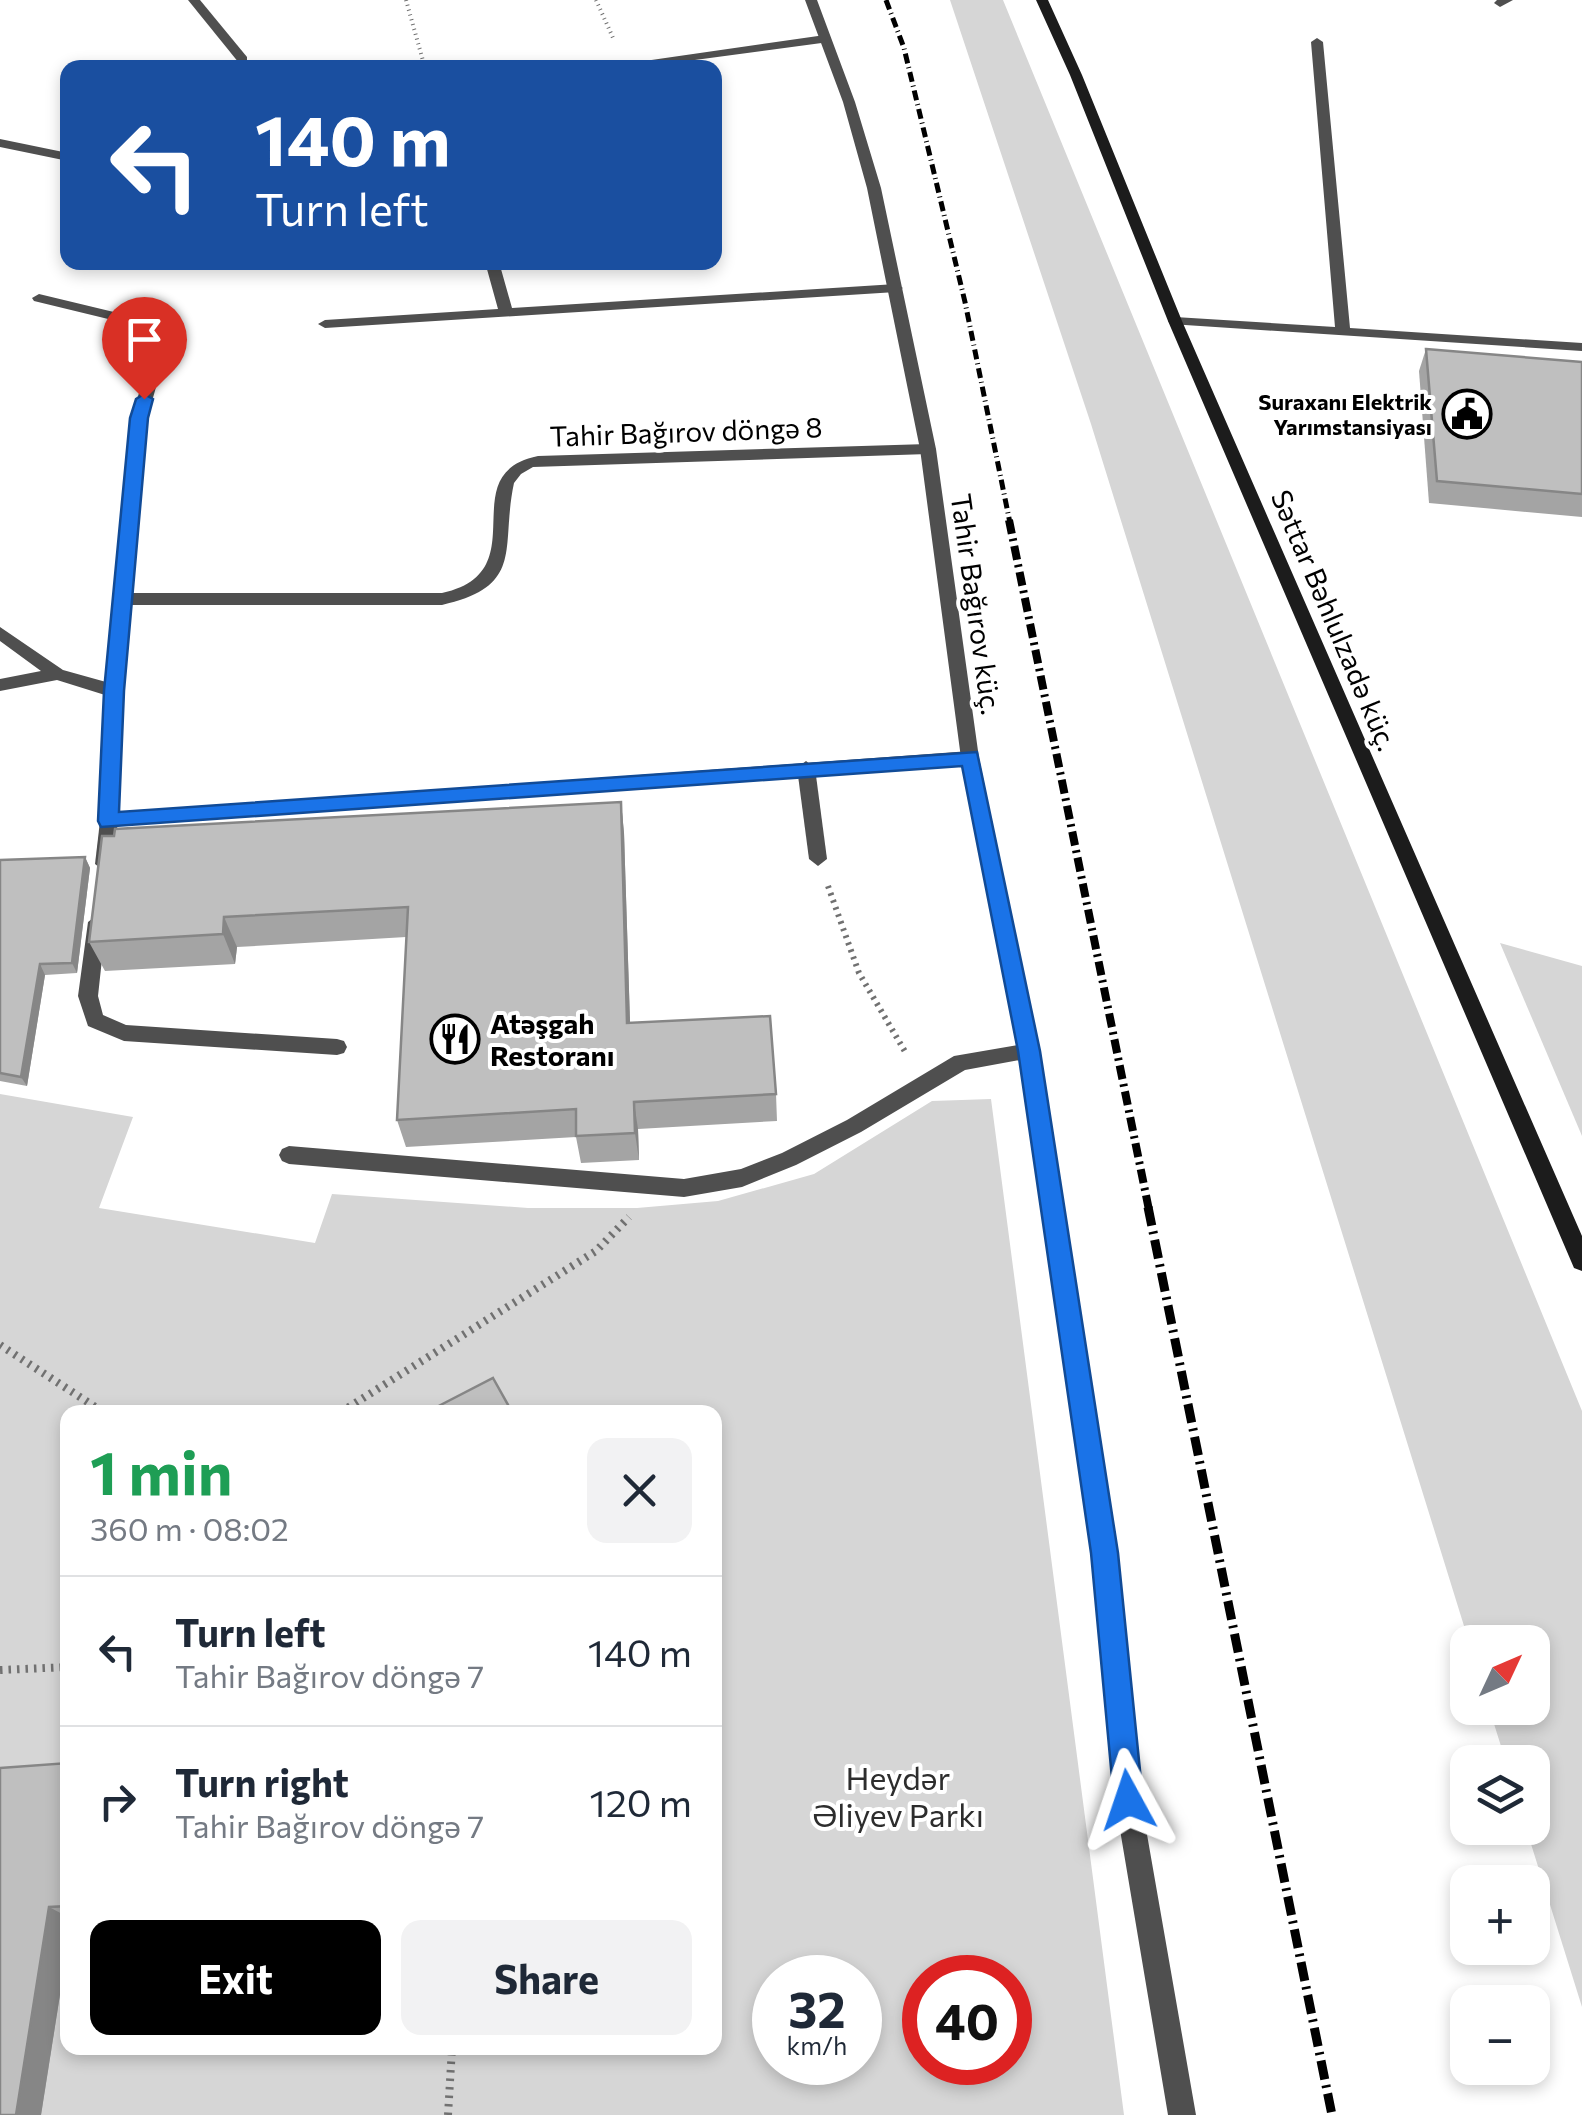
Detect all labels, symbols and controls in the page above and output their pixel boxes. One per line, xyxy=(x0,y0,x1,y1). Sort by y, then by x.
text: 140 m xyxy=(255,95,451,180)
icon: left xyxy=(90,100,220,230)
text: Turn left xyxy=(255,180,429,235)
pin xyxy=(102,297,187,400)
icon: arrive xyxy=(117,312,172,367)
place label: Suraxanı Elektrik Yarımstansiyası xyxy=(1258,388,1432,440)
public building icon: Suraxanı Elektrik Yarımstansiyası xyxy=(1441,388,1493,440)
street label: Tahir Bağırov döngə 8 xyxy=(549,409,823,453)
street label: Səttar Bəhlulzadə küç. xyxy=(1265,484,1405,756)
street label: Tahir Bağırov küç. xyxy=(945,491,1009,717)
place label: Atəşgah Restoranı xyxy=(490,1006,614,1072)
restaurant icon: Atəşgah Restoranı xyxy=(429,1013,481,1065)
text: 1 min xyxy=(90,1434,232,1507)
button: close xyxy=(587,1438,692,1543)
text: 360 m · 08:02 xyxy=(90,1508,289,1548)
text: Turn left xyxy=(175,1608,326,1655)
icon: left xyxy=(90,1624,145,1679)
north arrow xyxy=(1450,1625,1550,1725)
map controls xyxy=(1450,1625,1550,2085)
text: 140 m xyxy=(588,1628,692,1675)
text: Tahir Bağırov döngə 7 xyxy=(175,1655,484,1695)
button: layers xyxy=(1450,1745,1550,1845)
position arrow xyxy=(1076,1748,1180,1852)
park label: Heydər Əliyev Parkı xyxy=(812,1757,984,1834)
text: Turn right xyxy=(175,1758,349,1805)
icon: right xyxy=(90,1774,145,1829)
text: 120 m xyxy=(590,1778,692,1825)
text: Tahir Bağırov döngə 7 xyxy=(175,1805,484,1845)
button: + xyxy=(1450,1865,1550,1965)
button: Exit xyxy=(90,1920,381,2035)
button: Share xyxy=(401,1920,692,2035)
speed limit sign: 40 xyxy=(902,1955,1032,2085)
text: 32 xyxy=(788,1977,846,2038)
button: − xyxy=(1450,1985,1550,2085)
text: km/h xyxy=(787,2030,847,2060)

